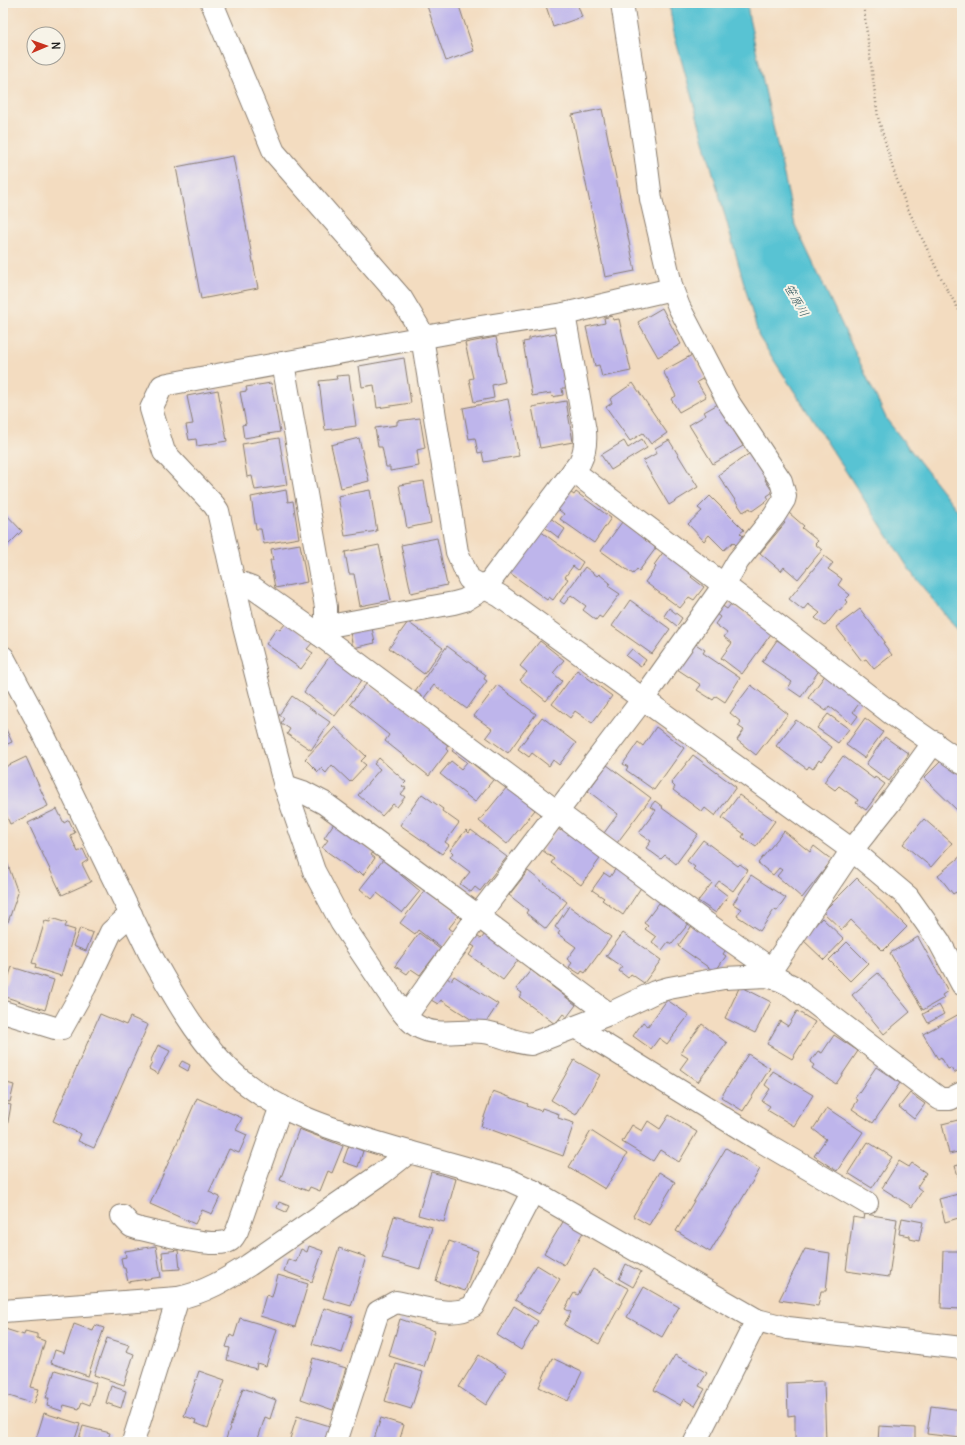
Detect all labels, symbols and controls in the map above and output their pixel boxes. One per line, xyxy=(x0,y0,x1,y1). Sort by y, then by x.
north arrow xyxy=(26,26,66,66)
text: N xyxy=(49,42,63,50)
water label: 笹原川 xyxy=(782,281,812,319)

